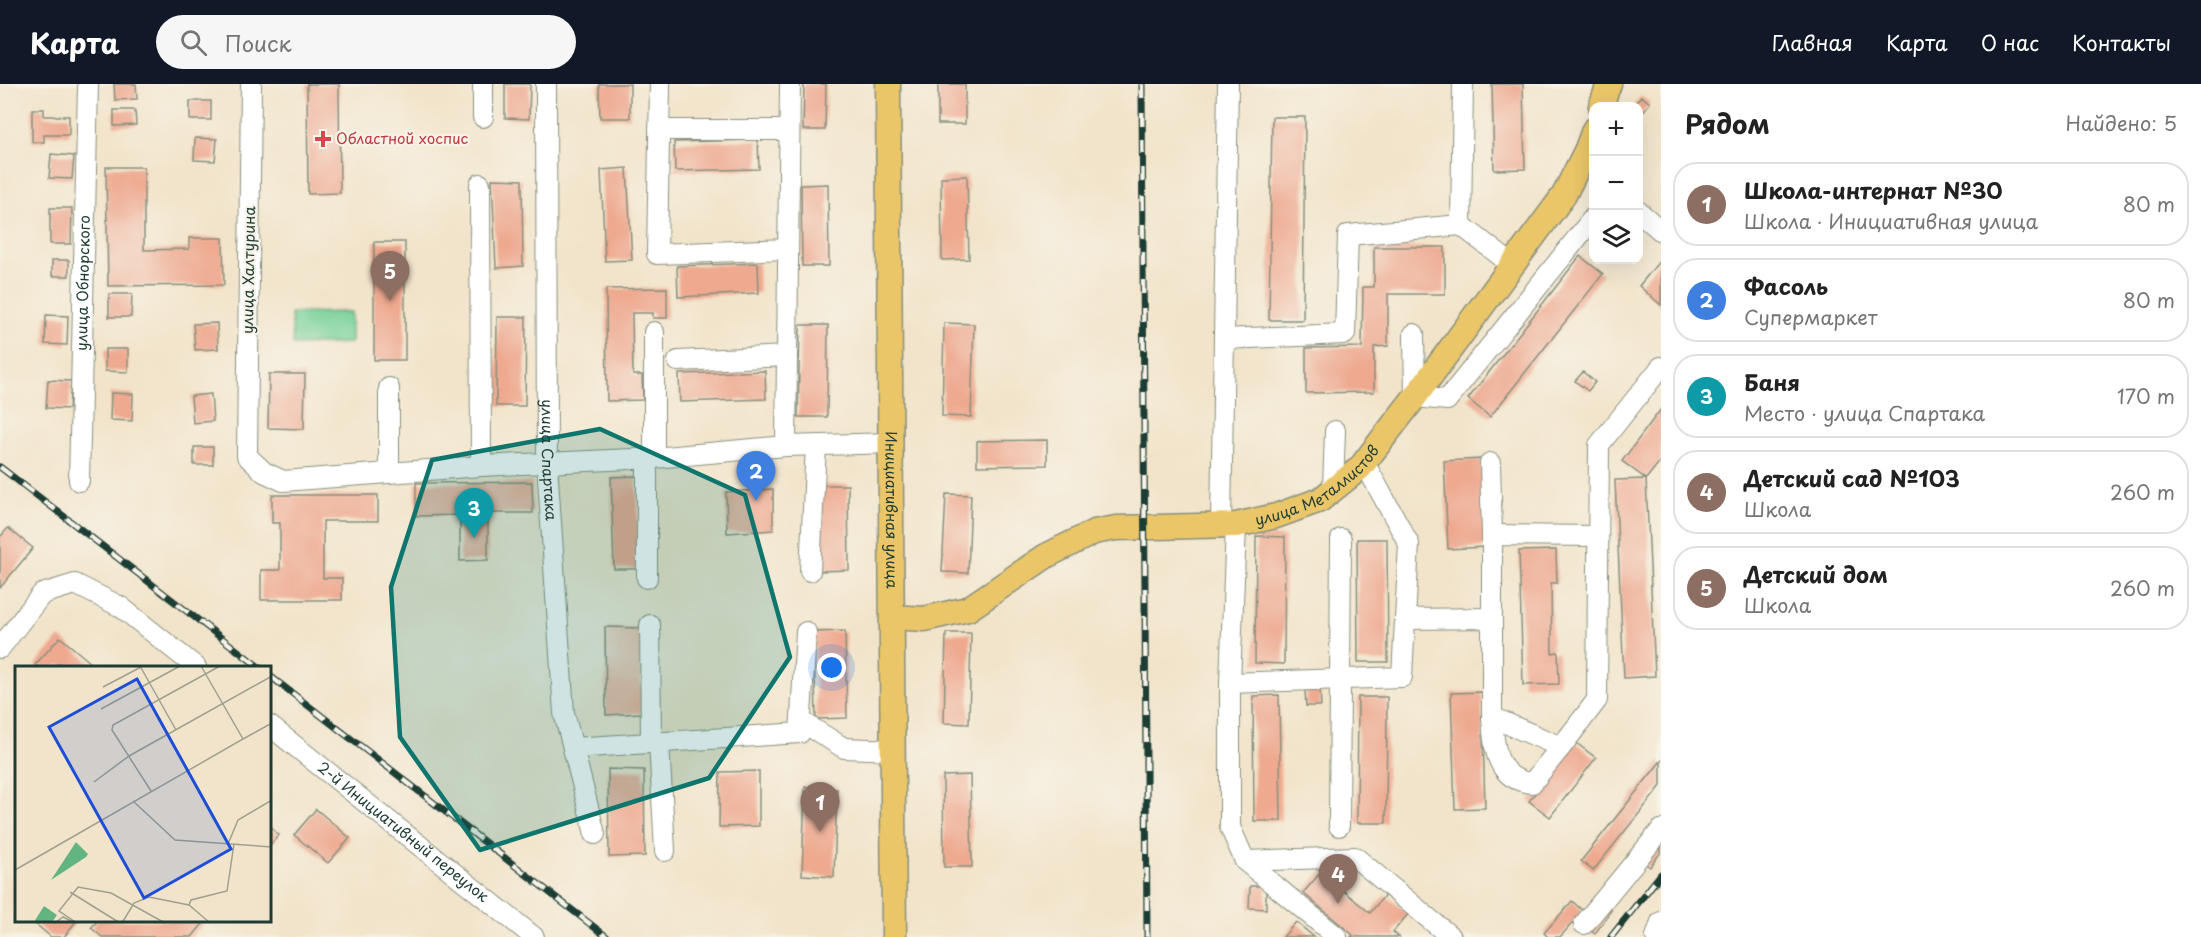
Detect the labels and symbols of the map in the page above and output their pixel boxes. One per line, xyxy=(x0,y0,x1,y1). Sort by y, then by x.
place label: Областной хоспис xyxy=(336,126,468,149)
marker: Областной хоспис xyxy=(314,130,332,148)
street label: улица Халтурина xyxy=(235,205,260,334)
street label: улица Обнорского xyxy=(69,215,95,351)
pin: 5 xyxy=(370,252,410,301)
street label: улица Спартака xyxy=(537,399,564,522)
street label: Инициативная улица xyxy=(880,431,905,589)
street label: улица Металлистов xyxy=(1252,439,1384,530)
pin: 2 xyxy=(736,452,776,501)
pin: 3 xyxy=(454,488,494,538)
your location xyxy=(817,653,846,682)
inset map xyxy=(15,666,272,922)
street label: 2-й Инициативный переулок xyxy=(313,755,495,907)
pin: 1 xyxy=(800,782,840,832)
pin: 4 xyxy=(1318,854,1358,904)

